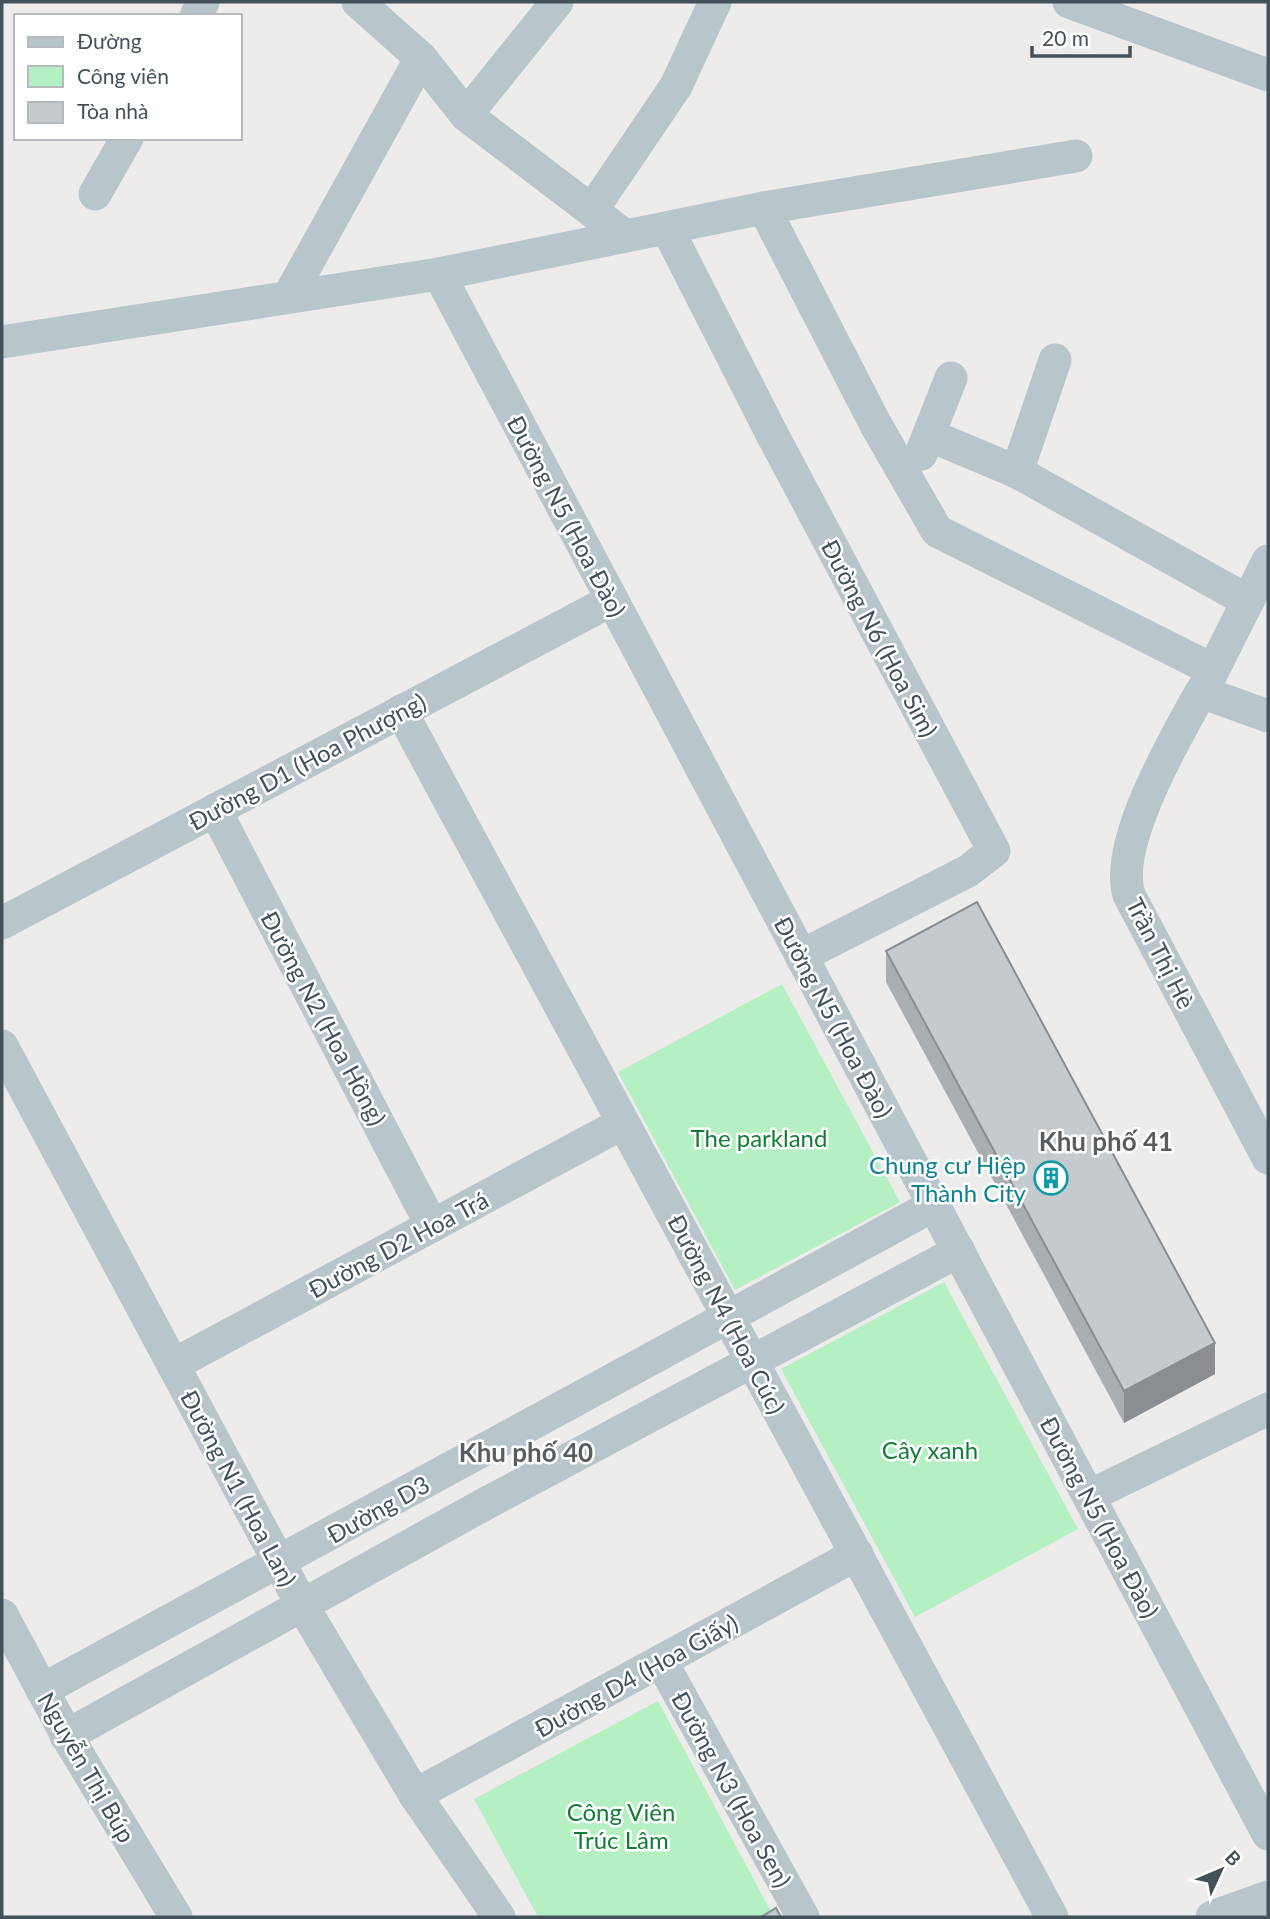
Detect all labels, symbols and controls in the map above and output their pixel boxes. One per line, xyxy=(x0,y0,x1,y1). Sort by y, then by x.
legend xyxy=(14,14,242,140)
scale bar xyxy=(1032,14,1130,58)
text: 20 m xyxy=(1042,25,1089,50)
text: Đường xyxy=(77,28,142,53)
text: Công viên xyxy=(77,63,169,88)
text: Tòa nhà xyxy=(77,98,149,123)
street label: Đường N5 (Hoa Đào) xyxy=(502,410,632,622)
street label: Đường N6 (Hoa Sim) xyxy=(816,535,944,741)
street label: Đường D1 (Hoa Phượng) xyxy=(184,686,430,836)
street label: Trần Thị Hè xyxy=(1121,893,1201,1013)
street label: Đường N2 (Hoa Hồng) xyxy=(255,906,393,1130)
street label: Đường N5 (Hoa Đào) xyxy=(769,911,899,1123)
park label: The parkland xyxy=(691,1123,827,1152)
district label: Khu phố 41 xyxy=(1039,1125,1173,1157)
place label: Chung cư Hiệp Thành City xyxy=(869,1150,1027,1207)
building icon: Chung cư Hiệp Thành City xyxy=(1032,1159,1070,1197)
street label: Đường D2 Hoa Trá xyxy=(303,1184,493,1304)
street label: Đường N4 (Hoa Cúc) xyxy=(662,1210,792,1418)
street label: Đường N1 (Hoa Lan) xyxy=(175,1385,303,1591)
street label: Đường N5 (Hoa Đào) xyxy=(1035,1411,1165,1623)
park label: Cây xanh xyxy=(882,1435,978,1464)
district label: Khu phố 40 xyxy=(459,1436,593,1468)
street label: Đường D3 xyxy=(322,1469,434,1549)
street label: Đường D4 (Hoa Giấy) xyxy=(529,1607,743,1743)
street label: Đường N3 (Hoa Sen) xyxy=(666,1686,798,1892)
street label: Nguyễn Thị Búp xyxy=(32,1687,142,1847)
park label: Công Viên Trúc Lâm xyxy=(567,1797,675,1854)
north arrow xyxy=(1186,1835,1256,1905)
text: B xyxy=(1221,1845,1246,1870)

